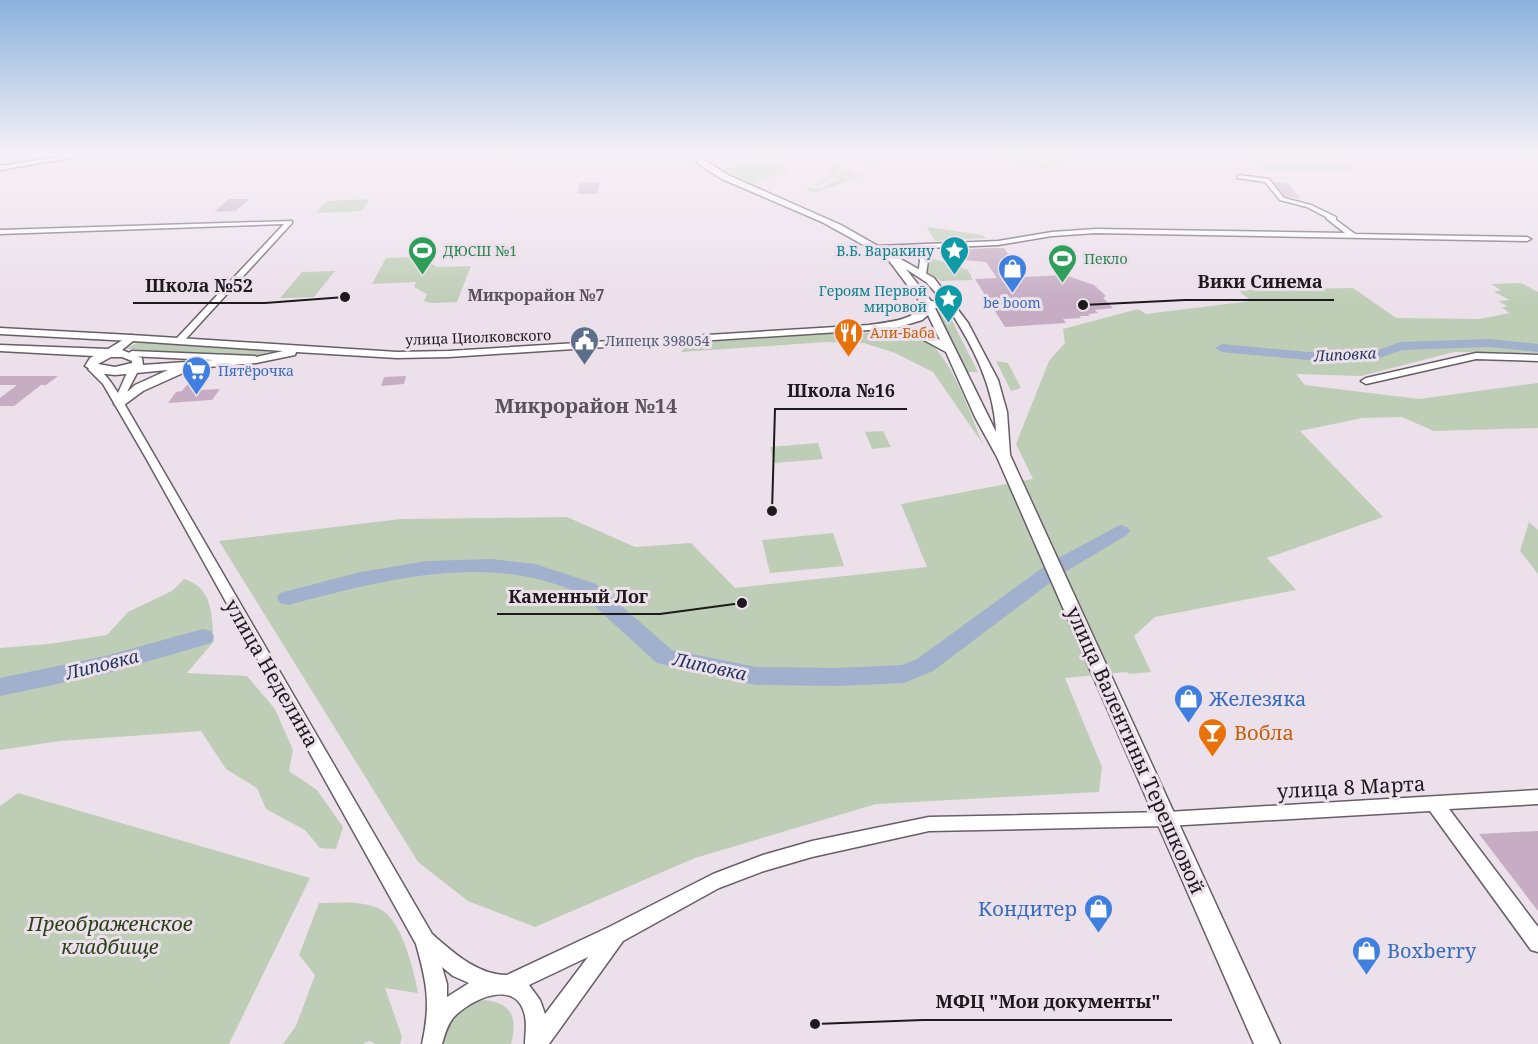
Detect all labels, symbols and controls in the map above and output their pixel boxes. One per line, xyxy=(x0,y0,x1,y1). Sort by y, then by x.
sports icon: ДЮСШ №1 xyxy=(406,234,438,276)
place icon: В.Б. Варакину xyxy=(939,234,971,276)
place label: ДЮСШ №1 xyxy=(443,241,517,260)
place label: В.Б. Варакину xyxy=(836,241,934,260)
sports icon: Пекло xyxy=(1047,242,1079,284)
place label: Пекло xyxy=(1084,249,1127,268)
shop icon: be boom xyxy=(996,252,1028,294)
callout: Вики Синема xyxy=(1185,264,1334,300)
callout: Школа №52 xyxy=(133,267,265,303)
text: Вики Синема xyxy=(1197,269,1323,293)
text: Школа №52 xyxy=(145,273,253,297)
place label: Героям Первой мировой xyxy=(819,281,927,316)
place icon: Героям Первой мировой xyxy=(932,282,964,324)
district label: Микрорайон №7 xyxy=(467,284,605,306)
place label: be boom xyxy=(983,293,1041,312)
restaurant icon: Али-Баба xyxy=(833,316,865,358)
place label: Али-Баба xyxy=(870,323,935,342)
public building icon: Липецк 398054 xyxy=(568,324,600,366)
street label: улица Циолковского xyxy=(405,325,551,349)
place label: Липецк 398054 xyxy=(605,331,710,350)
water label: Липовка xyxy=(1312,342,1377,366)
supermarket icon: Пятёрочка xyxy=(181,354,213,396)
place label: Пятёрочка xyxy=(218,361,294,380)
callout: Школа №16 xyxy=(775,373,907,409)
text: Школа №16 xyxy=(787,378,895,402)
district label: Микрорайон №14 xyxy=(495,392,677,419)
callout: Каменный Лог xyxy=(497,578,660,614)
text: Каменный Лог xyxy=(508,584,648,608)
street label: улица Неделина xyxy=(219,594,325,752)
street label: улица Валентины Терешковой xyxy=(1060,602,1212,898)
water label: Липовка xyxy=(62,643,141,685)
water label: Липовка xyxy=(670,646,749,686)
shop icon: Железяка xyxy=(1172,682,1204,724)
place label: Железяка xyxy=(1208,685,1306,712)
bar icon: Вобла xyxy=(1197,716,1229,758)
place label: Вобла xyxy=(1234,719,1294,746)
street label: улица 8 Марта xyxy=(1276,770,1426,804)
shop icon: Кондитер xyxy=(1082,892,1114,934)
place label: Кондитер xyxy=(978,895,1077,922)
park label: Преображенское кладбище xyxy=(26,910,193,960)
shop icon: Boxberry xyxy=(1350,934,1382,976)
place label: Boxberry xyxy=(1387,937,1477,964)
callout: МФЦ "Мои документы" xyxy=(923,984,1172,1020)
text: МФЦ "Мои документы" xyxy=(936,989,1160,1013)

